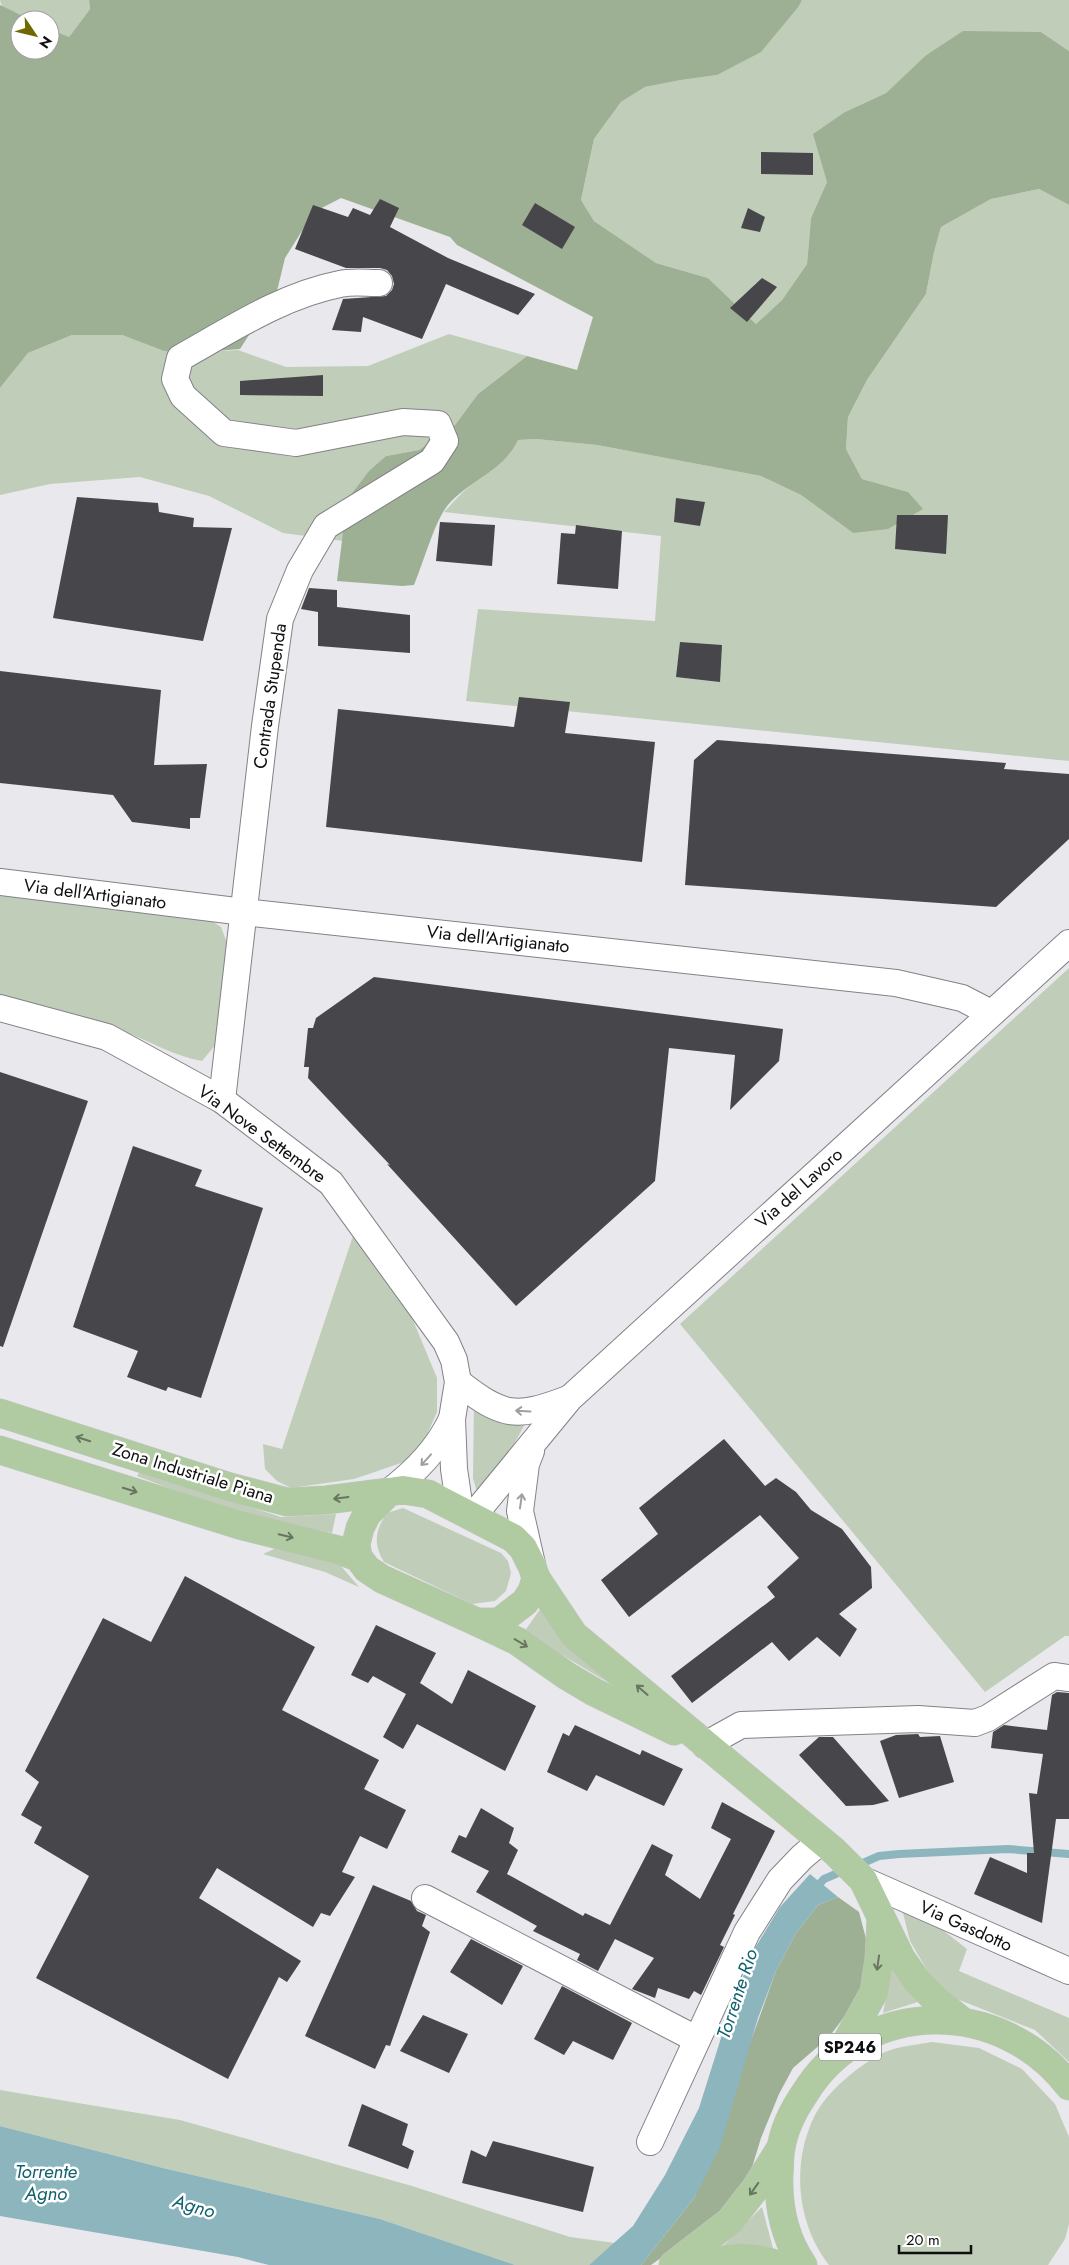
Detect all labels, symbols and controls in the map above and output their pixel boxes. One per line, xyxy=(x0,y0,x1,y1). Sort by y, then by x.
north arrow xyxy=(10,10,60,60)
text: N xyxy=(34,32,57,53)
street label: Contrada Stupenda xyxy=(247,622,293,770)
street label: Via dell'Artigianato xyxy=(22,872,168,916)
street label: Via dell'Artigianato xyxy=(425,919,571,959)
street label: Via Nove Settembre xyxy=(192,1079,332,1189)
street label: Via del Lavoro xyxy=(750,1142,849,1234)
one-way arrow xyxy=(515,1407,531,1416)
one-way arrow xyxy=(76,1434,92,1443)
street label: Zona Industriale Piana xyxy=(109,1436,277,1510)
one-way arrow xyxy=(420,1453,432,1466)
one-way arrow xyxy=(122,1486,138,1495)
one-way arrow xyxy=(333,1493,349,1503)
one-way arrow xyxy=(516,1493,526,1509)
one-way arrow xyxy=(278,1532,294,1541)
one-way arrow xyxy=(513,1639,527,1649)
one-way arrow xyxy=(636,1685,649,1696)
street label: Via Gasdotto xyxy=(915,1894,1017,1958)
water label: Torrente Rio xyxy=(710,1946,764,2042)
one-way arrow xyxy=(873,1954,883,1970)
road number: SP246 xyxy=(819,2034,881,2060)
water label: Torrente Agno xyxy=(15,2158,78,2207)
one-way arrow xyxy=(749,2181,759,2195)
water label: Agno xyxy=(169,2187,218,2225)
scale bar xyxy=(899,2222,972,2254)
text: 20 m xyxy=(906,2229,940,2251)

